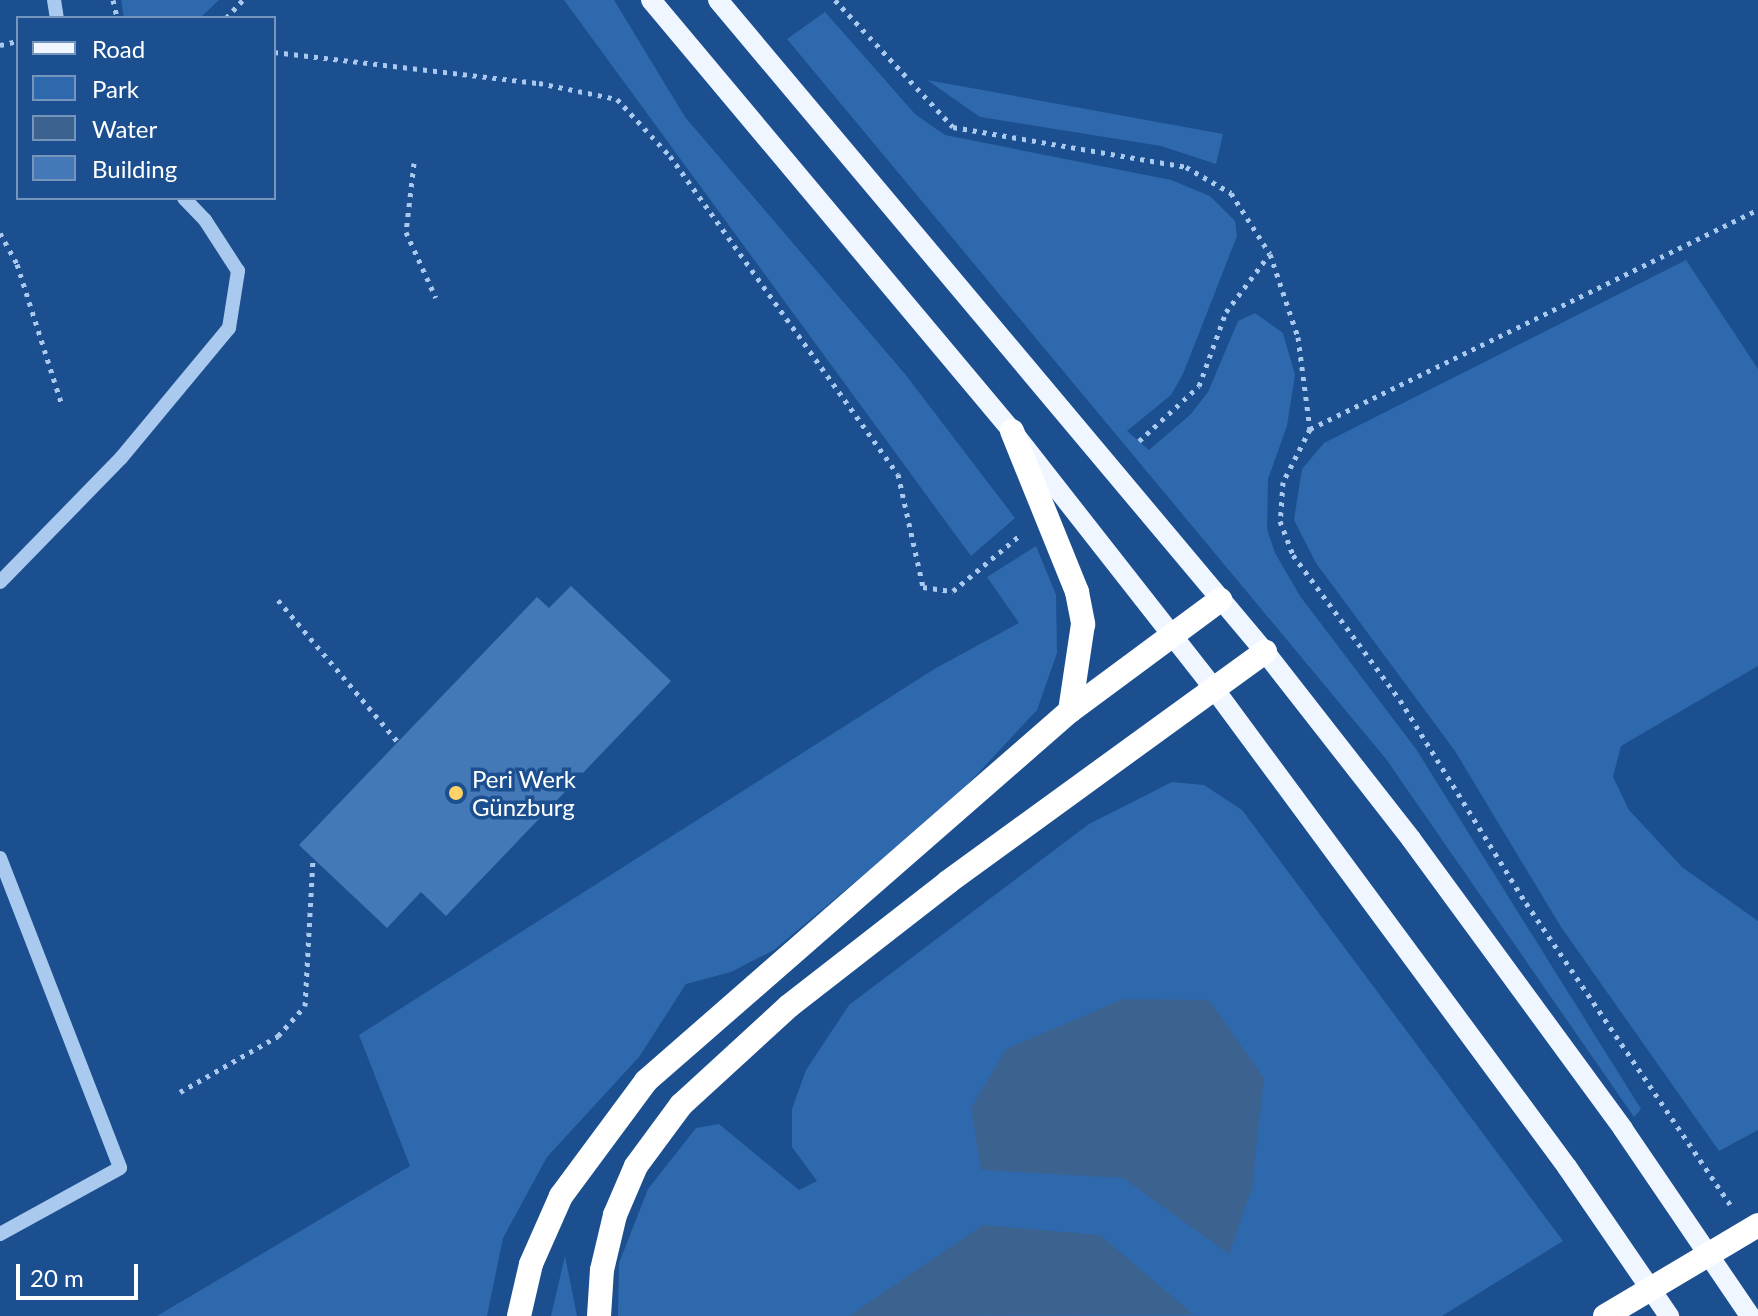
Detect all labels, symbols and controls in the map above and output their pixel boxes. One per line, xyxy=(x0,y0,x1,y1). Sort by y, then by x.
legend xyxy=(16,16,276,200)
text: Road xyxy=(92,34,145,63)
text: Park xyxy=(92,74,139,103)
text: Water xyxy=(92,114,157,143)
text: Building xyxy=(92,154,177,183)
place label: Peri Werk Günzburg xyxy=(472,765,576,821)
marker: Peri Werk Günzburg xyxy=(447,784,465,802)
scale bar xyxy=(20,1248,142,1298)
text: 20 m xyxy=(30,1263,84,1292)

